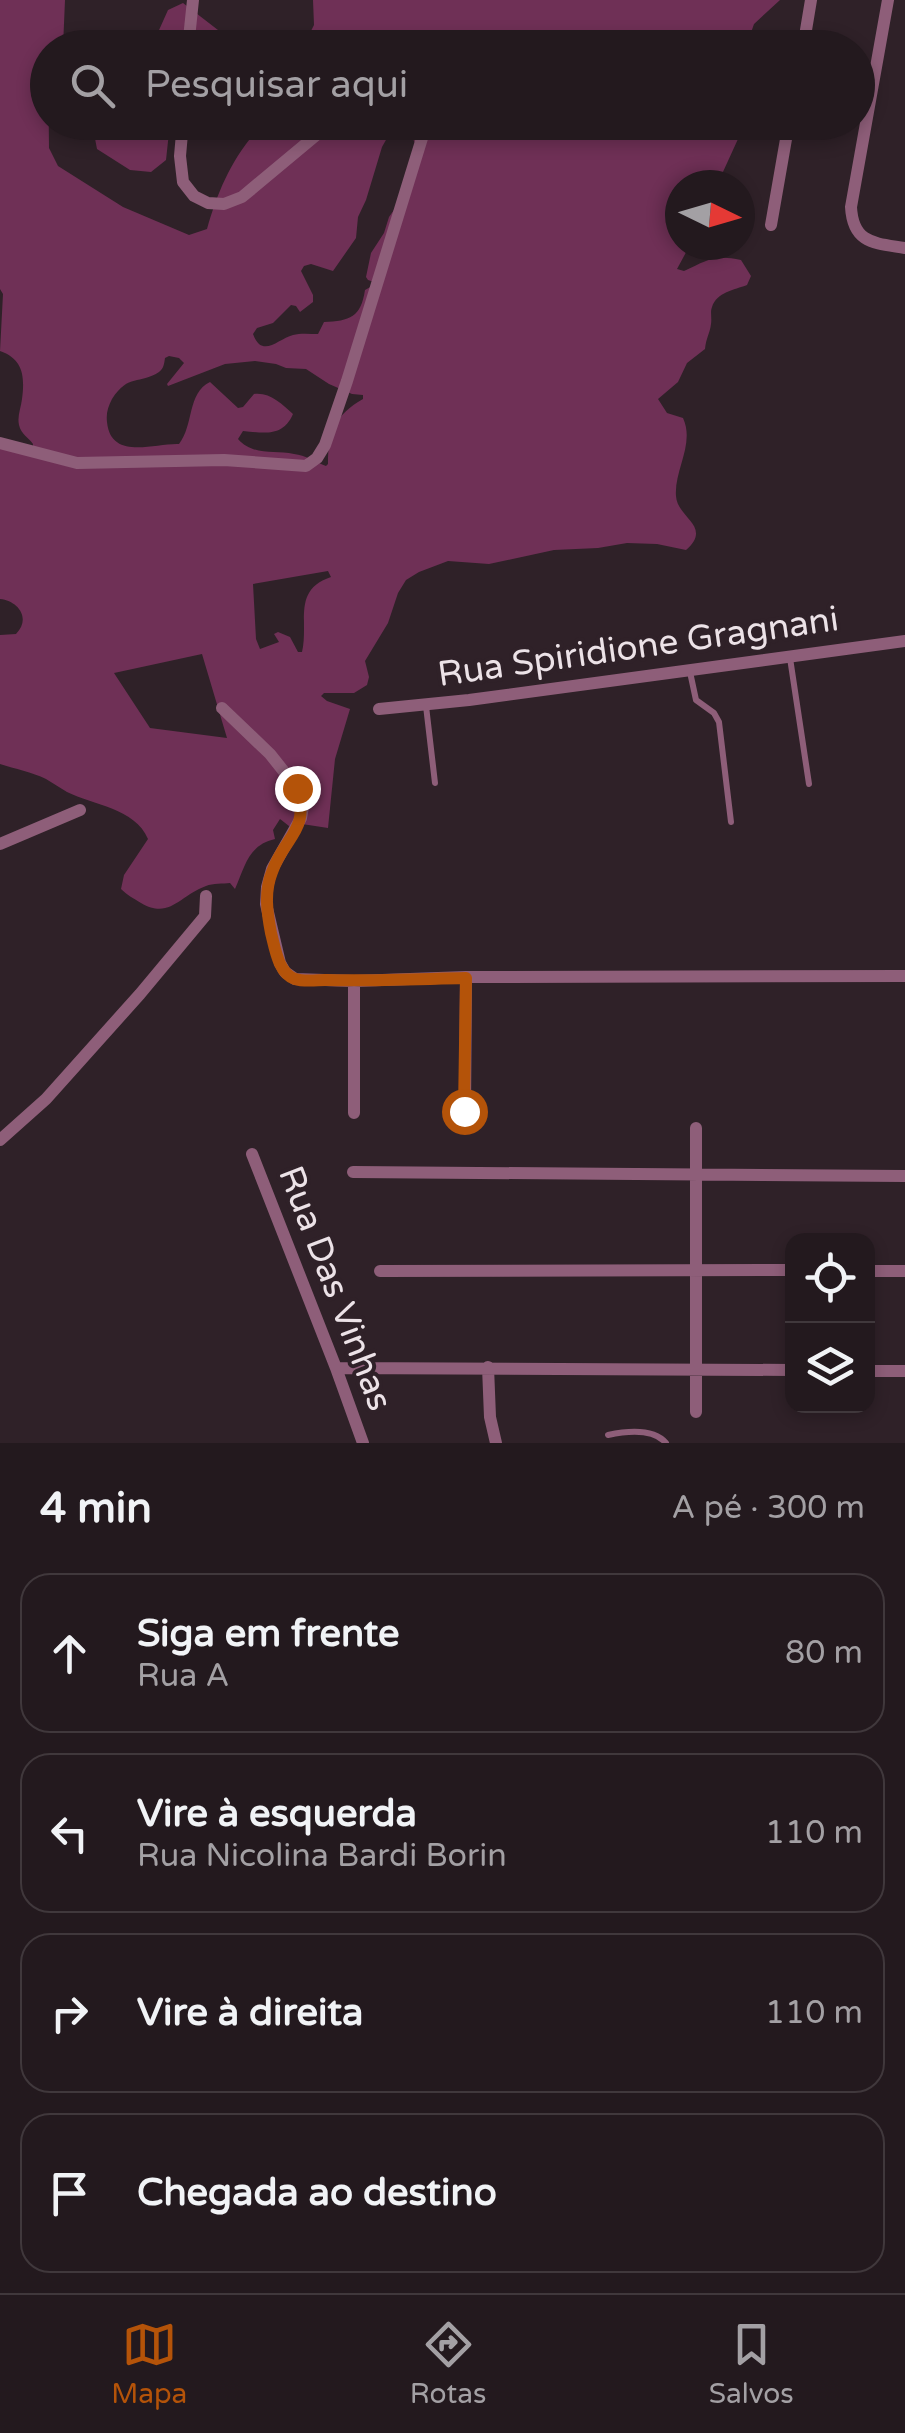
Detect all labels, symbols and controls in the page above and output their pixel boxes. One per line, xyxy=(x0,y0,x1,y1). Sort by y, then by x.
search box xyxy=(30,30,875,140)
icon: search xyxy=(65,58,120,113)
text: Pesquisar aqui xyxy=(145,62,408,108)
north arrow xyxy=(665,170,755,260)
street label: Rua Spiridione Gragnani xyxy=(435,598,841,696)
route end xyxy=(275,766,321,812)
route start xyxy=(442,1089,488,1135)
street label: Rua Das Vinhas xyxy=(269,1160,401,1416)
map controls xyxy=(785,1233,875,1413)
button: locate xyxy=(785,1233,875,1323)
button: layers xyxy=(785,1323,875,1413)
text: 4 min xyxy=(40,1483,152,1534)
text: A pé · 300 m xyxy=(672,1489,865,1527)
text: Siga em frente xyxy=(137,1611,399,1657)
icon: ahead xyxy=(42,1626,97,1681)
text: 80 m xyxy=(785,1634,863,1672)
text: Rua A xyxy=(137,1657,229,1695)
text: Vire à esquerda xyxy=(137,1791,417,1837)
icon: left xyxy=(42,1806,97,1861)
text: 110 m xyxy=(765,1814,863,1852)
text: Rua Nicolina Bardi Borin xyxy=(137,1837,507,1875)
icon: right xyxy=(42,1986,97,2041)
text: Vire à direita xyxy=(137,1990,363,2036)
text: 110 m xyxy=(765,1994,863,2032)
icon: arrive xyxy=(42,2166,97,2221)
text: Chegada ao destino xyxy=(137,2170,497,2216)
tab: Mapa xyxy=(111,2317,187,2411)
tab: Rotas xyxy=(410,2317,486,2411)
tab: Salvos xyxy=(709,2317,794,2411)

